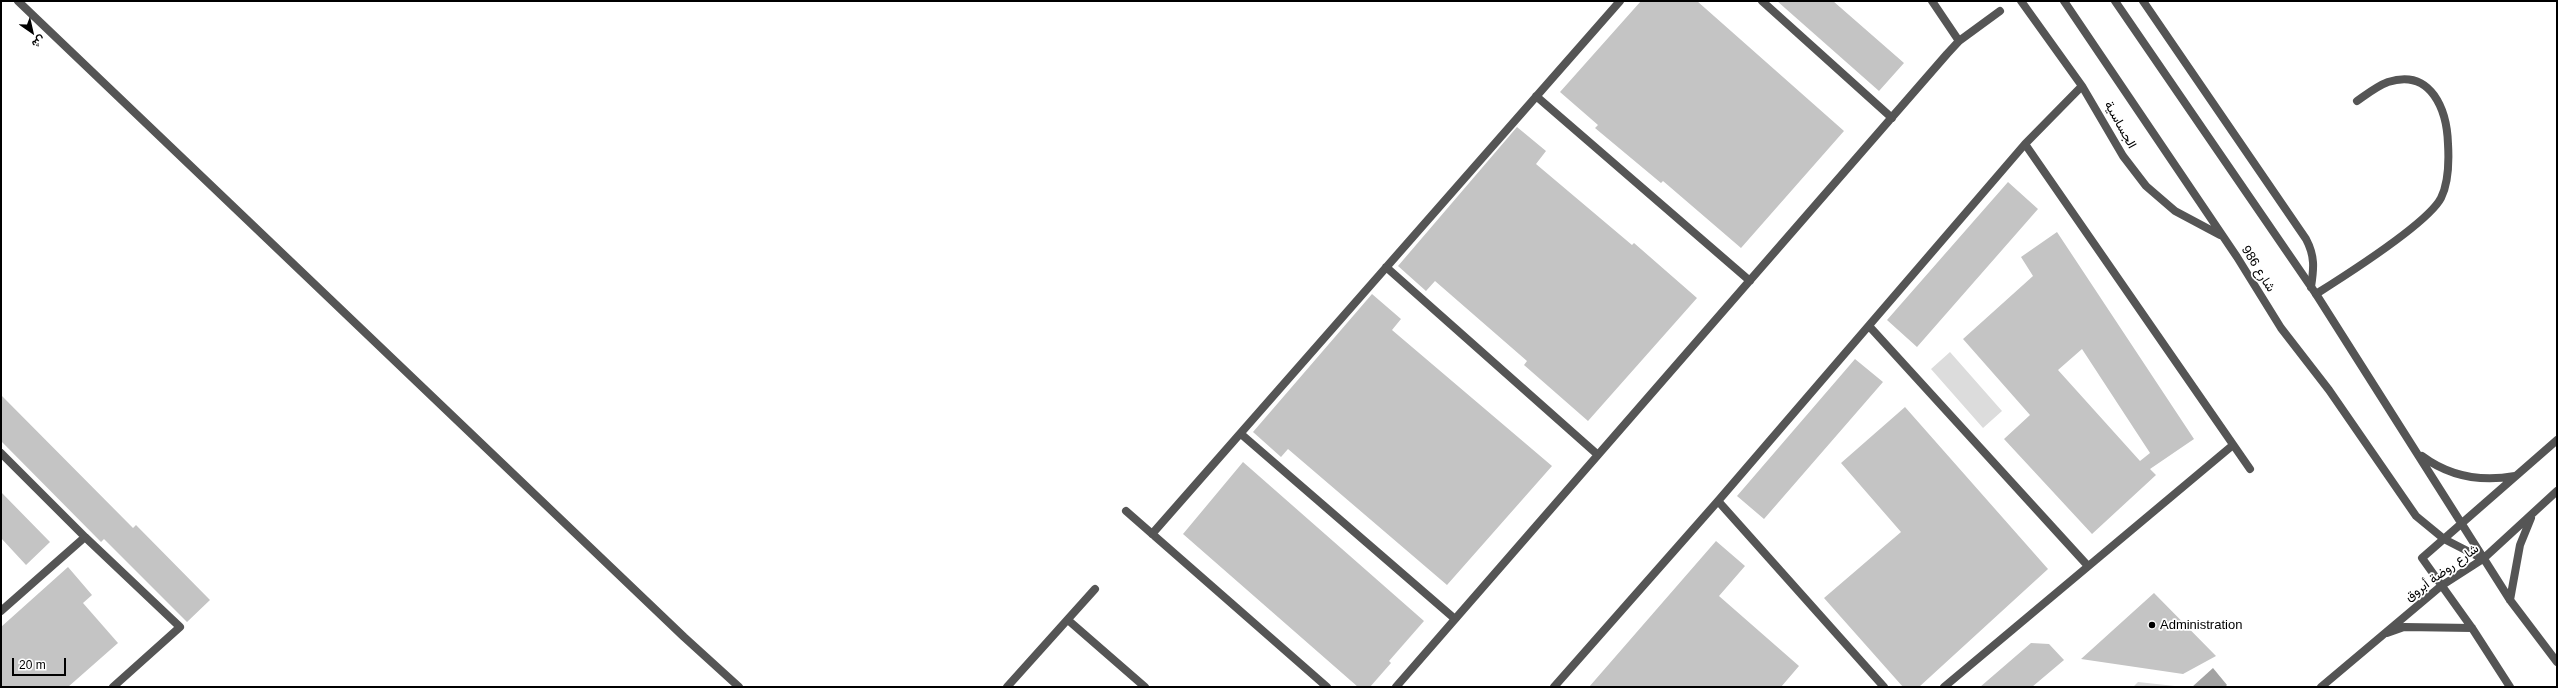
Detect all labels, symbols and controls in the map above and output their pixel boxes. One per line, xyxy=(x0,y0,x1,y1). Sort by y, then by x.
north arrow xyxy=(12,12,52,52)
text: ش xyxy=(30,33,48,51)
street label: الجساسية xyxy=(2101,99,2139,151)
street label: شارع 986 xyxy=(2238,243,2278,295)
street label: شارع روضة أبروق xyxy=(2402,541,2482,605)
place label: Administration xyxy=(2160,617,2242,633)
marker: Administration xyxy=(2147,620,2157,630)
scale bar xyxy=(14,650,68,676)
text: 20 m xyxy=(19,658,46,672)

